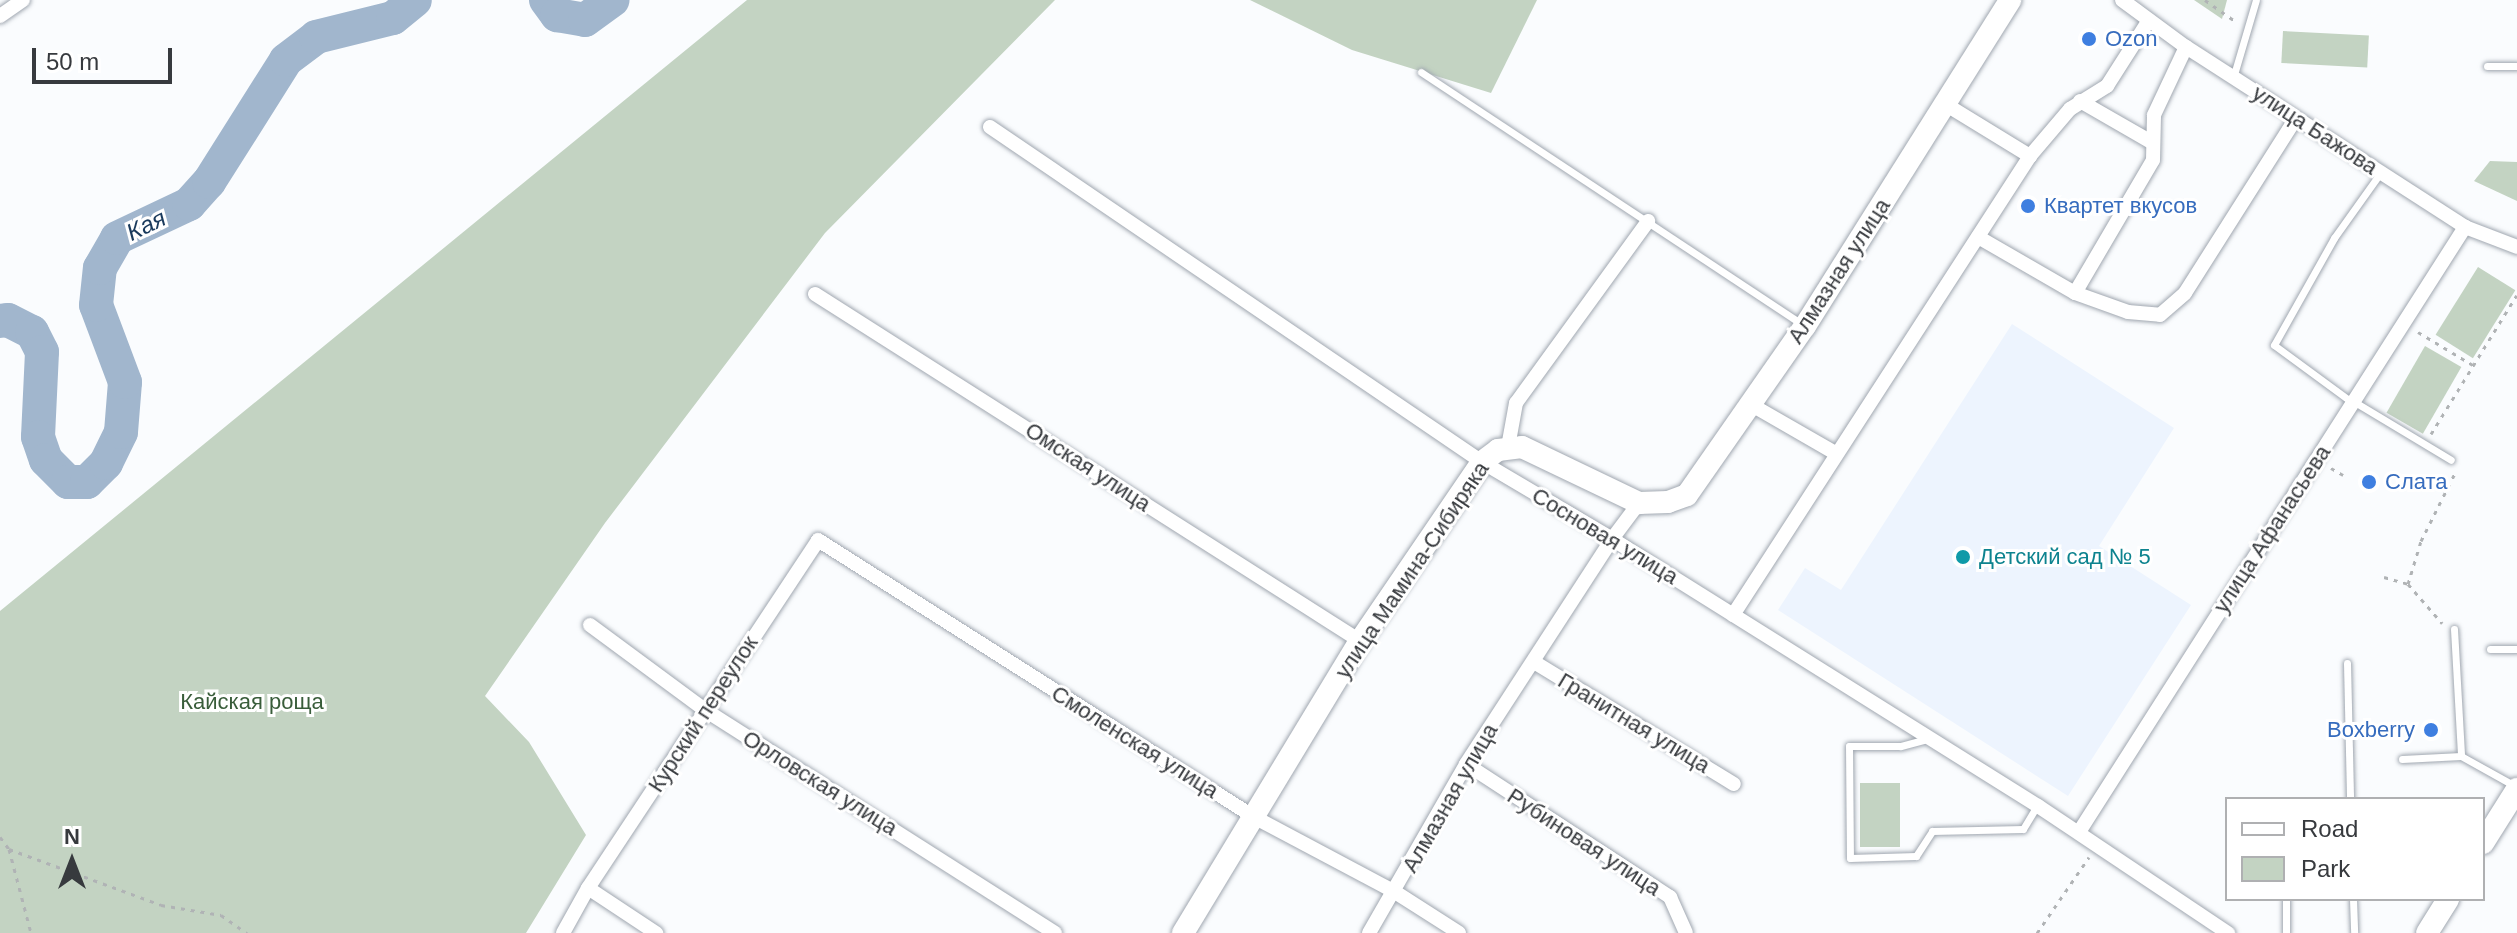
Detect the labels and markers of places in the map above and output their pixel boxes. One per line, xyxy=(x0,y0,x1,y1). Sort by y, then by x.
place label: Ozon xyxy=(2105,26,2158,52)
marker: Ozon xyxy=(2080,30,2098,48)
place label: Квартет вкусов xyxy=(2044,193,2197,219)
marker: Квартет вкусов xyxy=(2019,197,2037,215)
place label: Слата xyxy=(2385,469,2448,495)
marker: Слата xyxy=(2360,473,2378,491)
place label: Детский сад № 5 xyxy=(1979,544,2151,570)
marker: Детский сад № 5 xyxy=(1954,548,1972,566)
place label: Boxberry xyxy=(2327,717,2415,743)
marker: Boxberry xyxy=(2422,721,2440,739)

